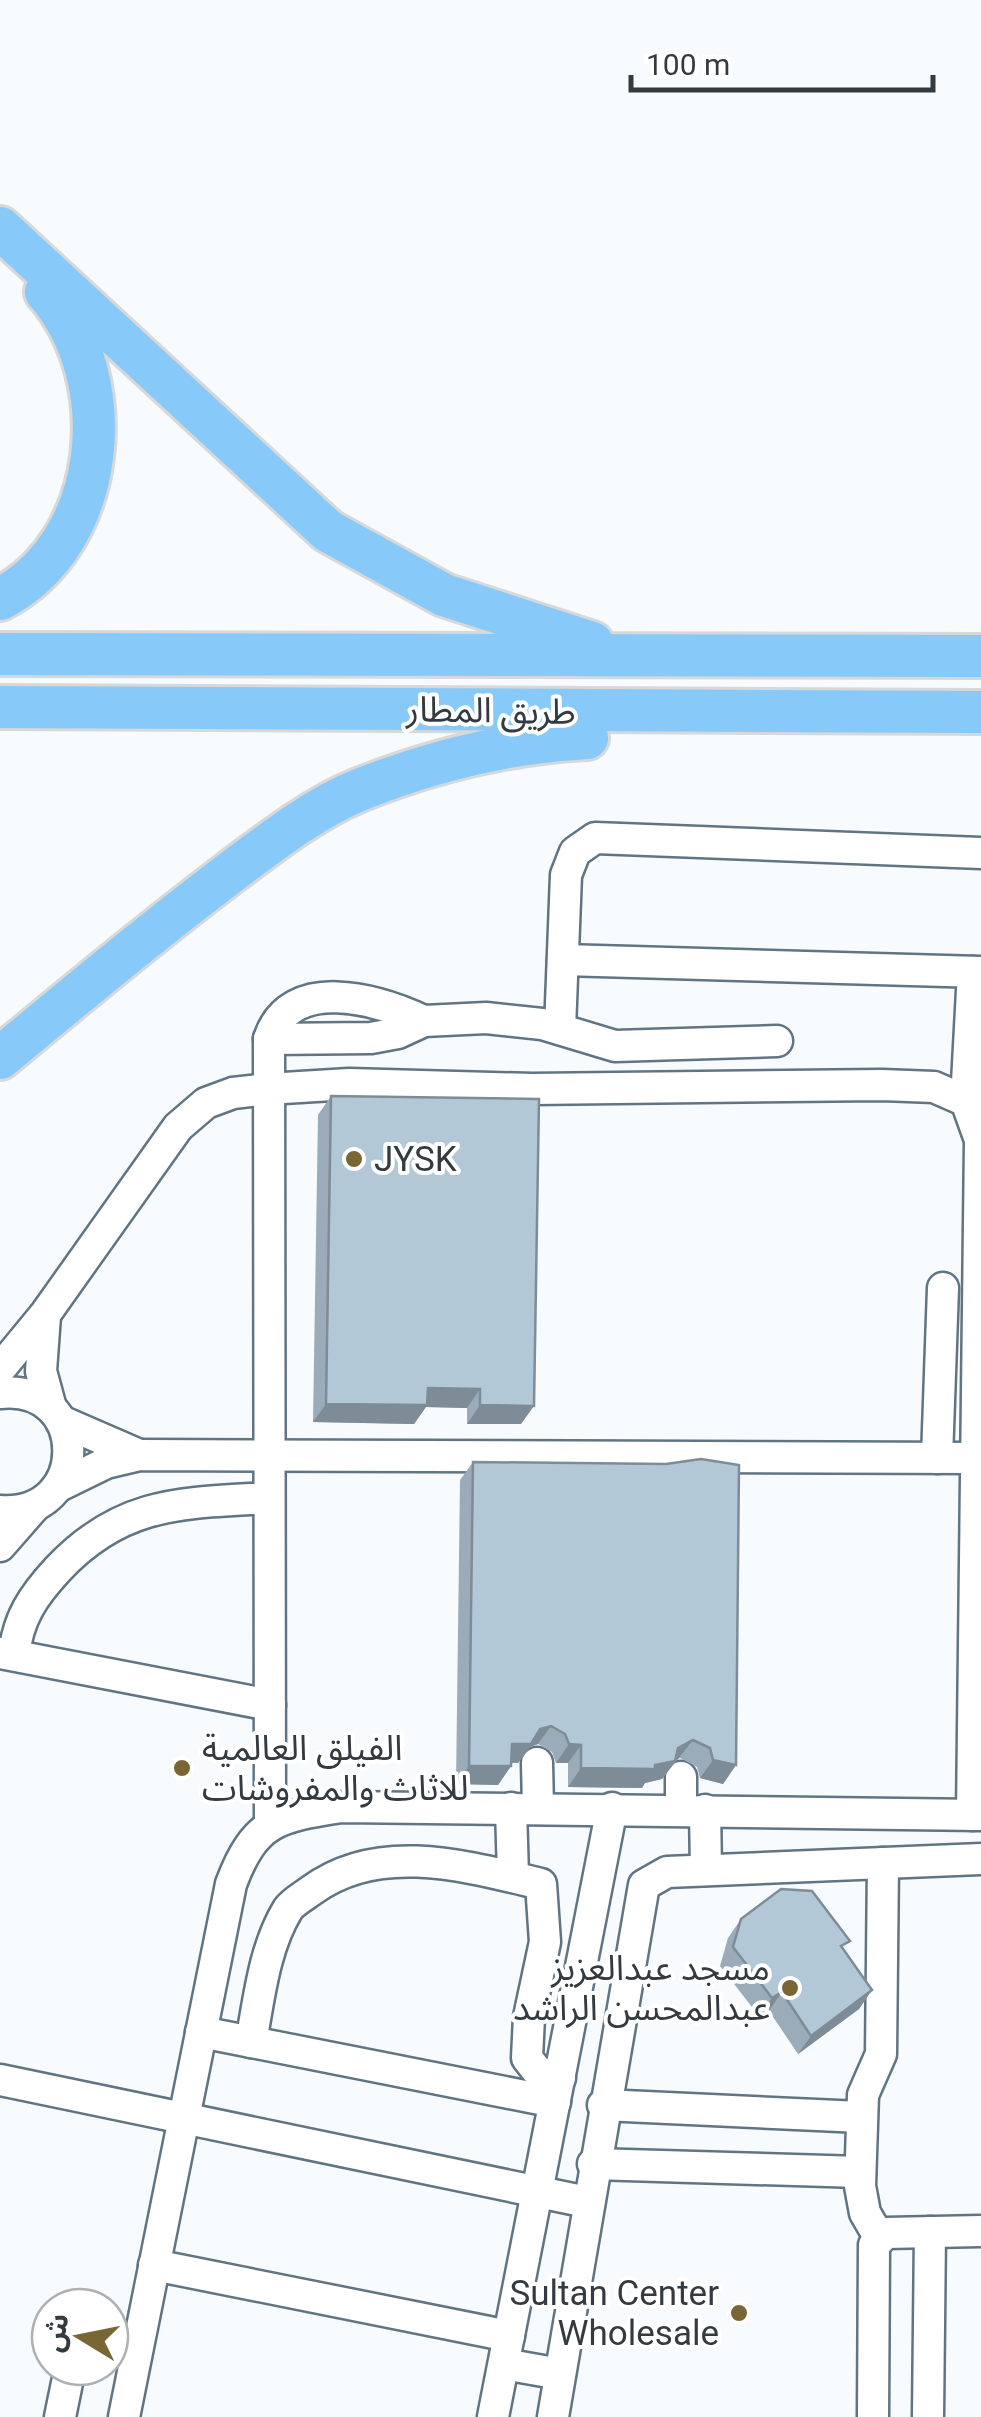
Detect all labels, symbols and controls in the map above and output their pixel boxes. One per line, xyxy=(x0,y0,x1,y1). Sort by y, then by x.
scale bar xyxy=(631,30,934,92)
text: 100 m xyxy=(646,47,730,82)
street label: طريق المطار xyxy=(405,689,576,733)
place label: JYSK xyxy=(374,1139,457,1180)
marker: JYSK xyxy=(343,1148,365,1170)
place label: الفيلق العالمية للاثاث والمفروشات xyxy=(202,1728,469,1809)
marker: الفيلق العالمية للاثاث والمفروشات xyxy=(171,1757,193,1779)
place label: مسجد عبدالعزيز عبدالمحسن الراشد xyxy=(513,1948,770,2029)
marker: مسجد عبدالعزيز عبدالمحسن الراشد xyxy=(779,1977,801,1999)
place label: Sultan Center Wholesale xyxy=(509,2273,719,2354)
north arrow xyxy=(30,2287,130,2387)
marker: Sultan Center Wholesale xyxy=(728,2302,750,2324)
text: ش xyxy=(36,2311,75,2355)

